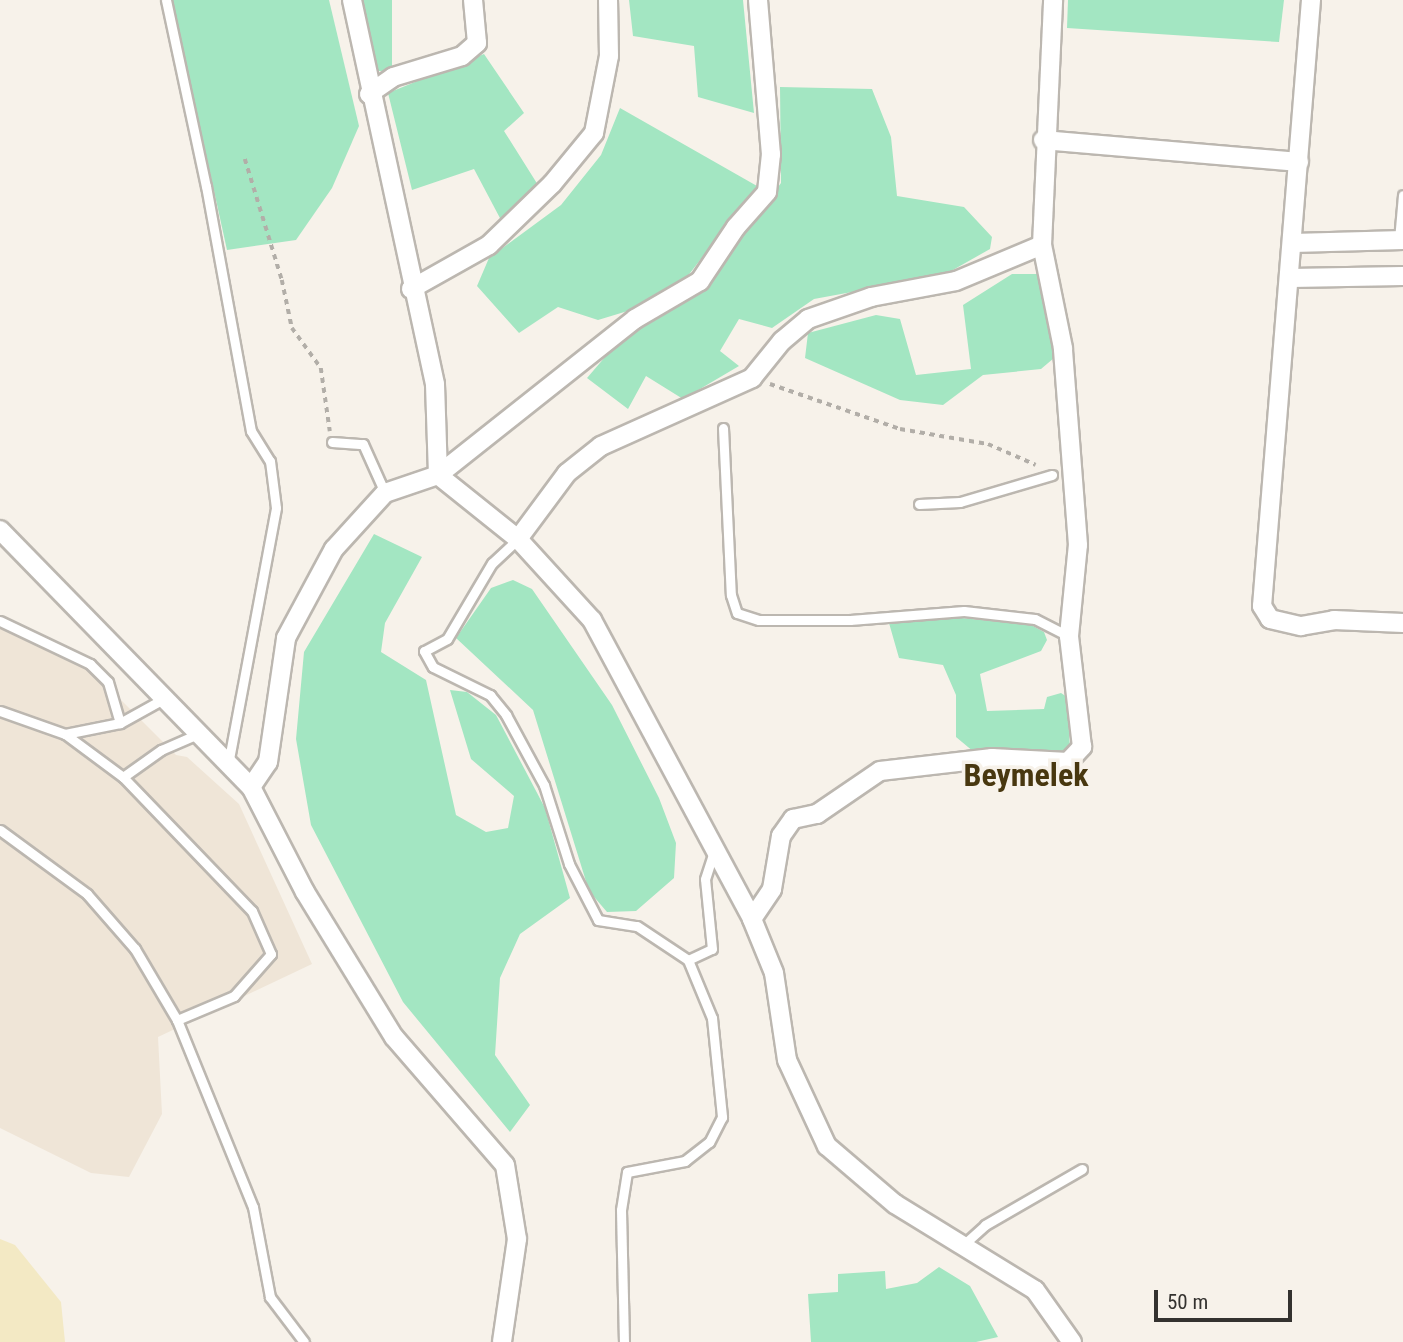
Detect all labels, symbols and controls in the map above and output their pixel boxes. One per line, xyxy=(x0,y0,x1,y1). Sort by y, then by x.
district label: Beymelek xyxy=(963,756,1089,794)
scale bar xyxy=(1158,1276,1296,1320)
text: 50 m xyxy=(1167,1290,1208,1314)

